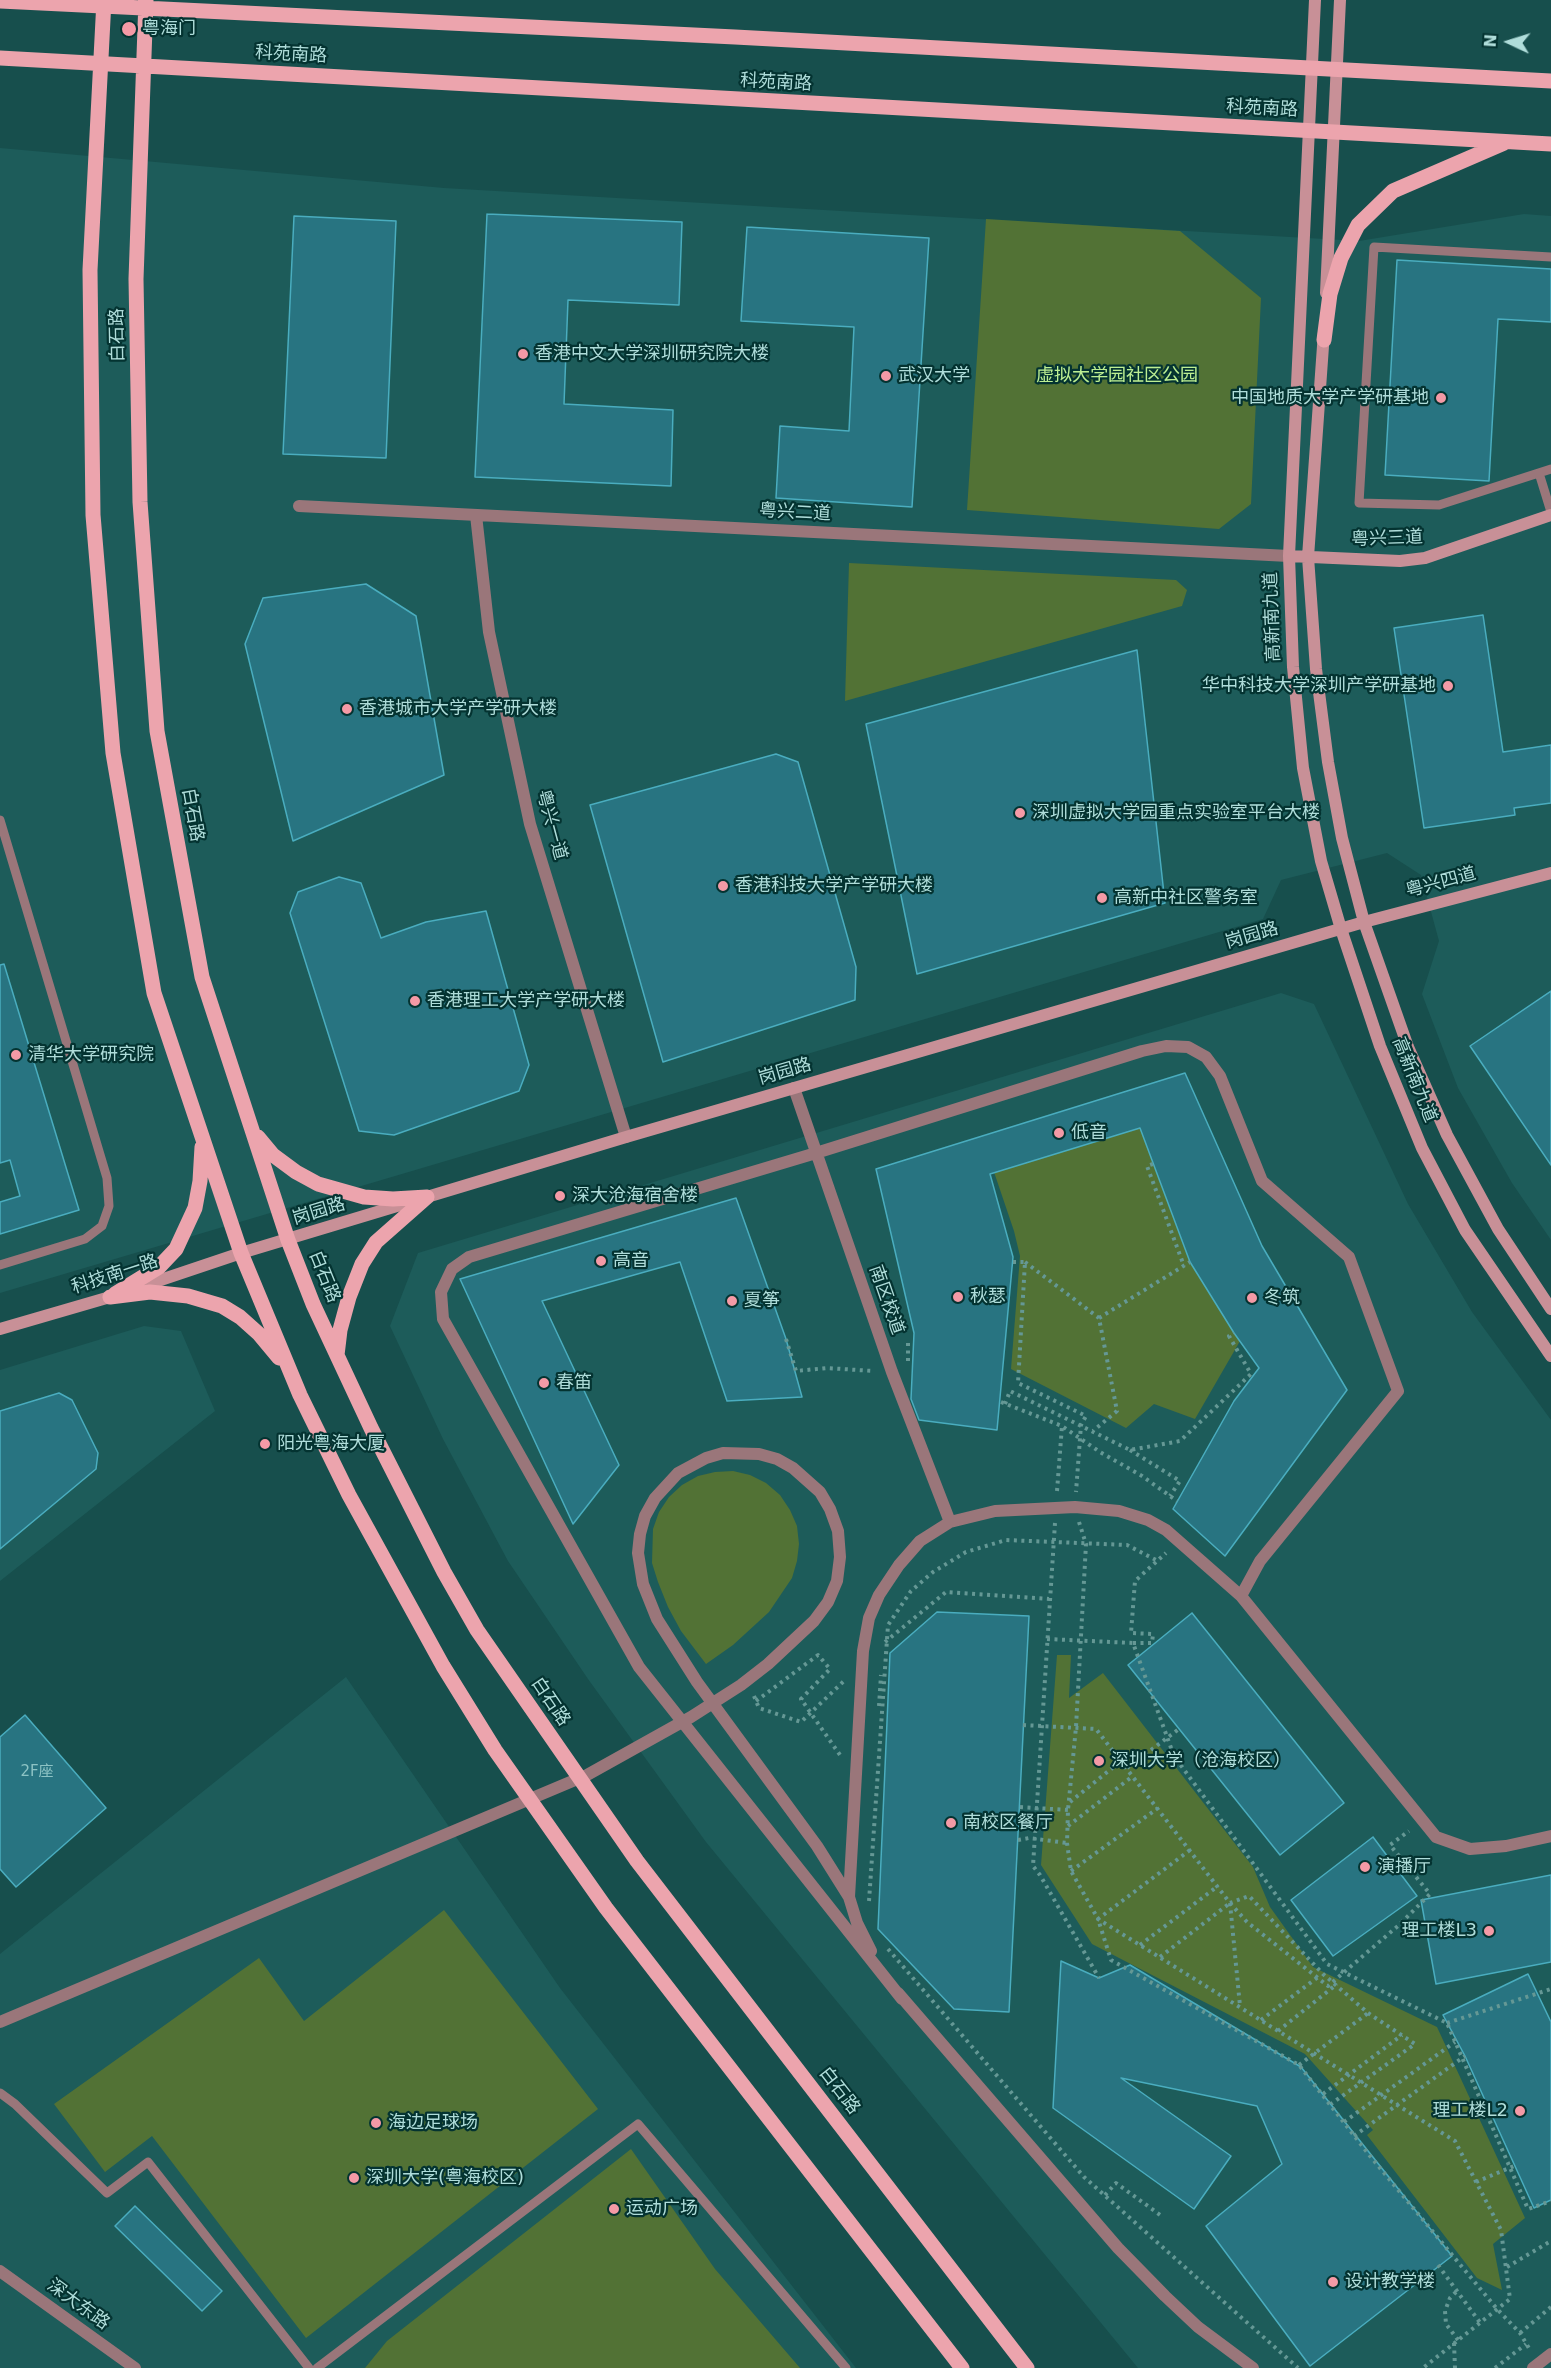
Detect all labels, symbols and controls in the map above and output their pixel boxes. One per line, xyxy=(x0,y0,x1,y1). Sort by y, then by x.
north arrow xyxy=(1479,12,1539,72)
place label: 粤海门 xyxy=(142,18,196,40)
marker: 粤海门 xyxy=(120,20,138,38)
text: N xyxy=(1481,33,1500,48)
street label: 科苑南路 xyxy=(254,42,328,68)
street label: 科苑南路 xyxy=(739,70,813,96)
street label: 科苑南路 xyxy=(1225,96,1299,122)
street label: 白石路 xyxy=(107,308,129,362)
place label: 香港中文大学深圳研究院大楼 xyxy=(535,343,769,365)
marker: 香港中文大学深圳研究院大楼 xyxy=(516,347,530,361)
place label: 武汉大学 xyxy=(898,365,970,387)
park label: 虚拟大学园社区公园 xyxy=(1036,365,1198,387)
marker: 武汉大学 xyxy=(879,369,893,383)
place label: 中国地质大学产学研基地 xyxy=(1231,387,1429,409)
marker: 中国地质大学产学研基地 xyxy=(1434,391,1448,405)
street label: 粤兴二道 xyxy=(758,500,832,526)
street label: 粤兴三道 xyxy=(1351,527,1423,551)
street label: 高新南九道 xyxy=(1261,572,1285,662)
place label: 华中科技大学深圳产学研基地 xyxy=(1202,675,1436,697)
marker: 华中科技大学深圳产学研基地 xyxy=(1441,679,1455,693)
place label: 香港城市大学产学研大楼 xyxy=(359,698,557,720)
marker: 香港城市大学产学研大楼 xyxy=(340,702,354,716)
street label: 白石路 xyxy=(177,787,207,843)
street label: 粤兴一道 xyxy=(531,787,571,863)
place label: 深圳虚拟大学园重点实验室平台大楼 xyxy=(1032,802,1320,824)
marker: 深圳虚拟大学园重点实验室平台大楼 xyxy=(1013,806,1027,820)
street label: 粤兴四道 xyxy=(1403,863,1479,903)
place label: 香港科技大学产学研大楼 xyxy=(735,875,933,897)
marker: 香港科技大学产学研大楼 xyxy=(716,879,730,893)
place label: 高新中社区警务室 xyxy=(1114,887,1258,909)
marker: 高新中社区警务室 xyxy=(1095,891,1109,905)
street label: 岗园路 xyxy=(1223,918,1281,954)
place label: 香港理工大学产学研大楼 xyxy=(427,990,625,1012)
marker: 香港理工大学产学研大楼 xyxy=(408,994,422,1008)
street label: 高新南九道 xyxy=(1387,1034,1441,1126)
place label: 清华大学研究院 xyxy=(28,1044,154,1066)
marker: 清华大学研究院 xyxy=(9,1048,23,1062)
street label: 岗园路 xyxy=(756,1054,814,1090)
place label: 低音 xyxy=(1071,1122,1107,1144)
marker: 低音 xyxy=(1052,1126,1066,1140)
place label: 深大沧海宿舍楼 xyxy=(572,1185,698,1207)
marker: 深大沧海宿舍楼 xyxy=(553,1189,567,1203)
street label: 岗园路 xyxy=(290,1194,348,1230)
street label: 白石路 xyxy=(304,1248,344,1306)
place label: 高音 xyxy=(613,1250,649,1272)
street label: 科技南一路 xyxy=(69,1251,161,1299)
marker: 高音 xyxy=(594,1254,608,1268)
street label: 南区校道 xyxy=(864,1262,908,1338)
place label: 秋瑟 xyxy=(970,1286,1006,1308)
place label: 冬筑 xyxy=(1264,1287,1300,1309)
place label: 夏筝 xyxy=(744,1290,780,1312)
marker: 秋瑟 xyxy=(951,1290,965,1304)
marker: 冬筑 xyxy=(1245,1291,1259,1305)
marker: 夏筝 xyxy=(725,1294,739,1308)
place label: 春笛 xyxy=(556,1372,592,1394)
marker: 春笛 xyxy=(537,1376,551,1390)
place label: 阳光粤海大厦 xyxy=(277,1433,385,1455)
marker: 阳光粤海大厦 xyxy=(258,1437,272,1451)
street label: 白石路 xyxy=(526,1674,574,1730)
place label: 深圳大学（沧海校区） xyxy=(1111,1750,1291,1772)
marker: 深圳大学（沧海校区） xyxy=(1092,1754,1106,1768)
house number: 2F座 xyxy=(20,1763,54,1781)
place label: 南校区餐厅 xyxy=(963,1812,1053,1834)
marker: 南校区餐厅 xyxy=(944,1816,958,1830)
place label: 演播厅 xyxy=(1377,1856,1431,1878)
marker: 演播厅 xyxy=(1358,1860,1372,1874)
place label: 理工楼L3 xyxy=(1402,1920,1477,1942)
marker: 理工楼L3 xyxy=(1482,1924,1496,1938)
street label: 白石路 xyxy=(814,2063,864,2119)
place label: 理工楼L2 xyxy=(1433,2100,1508,2122)
marker: 理工楼L2 xyxy=(1513,2104,1527,2118)
place label: 海边足球场 xyxy=(388,2112,478,2134)
marker: 海边足球场 xyxy=(369,2116,383,2130)
place label: 深圳大学(粤海校区) xyxy=(366,2167,524,2189)
marker: 深圳大学(粤海校区) xyxy=(347,2171,361,2185)
place label: 运动广场 xyxy=(626,2198,698,2220)
marker: 运动广场 xyxy=(607,2202,621,2216)
place label: 设计教学楼 xyxy=(1345,2271,1435,2293)
street label: 深大东路 xyxy=(43,2275,113,2335)
marker: 设计教学楼 xyxy=(1326,2275,1340,2289)

